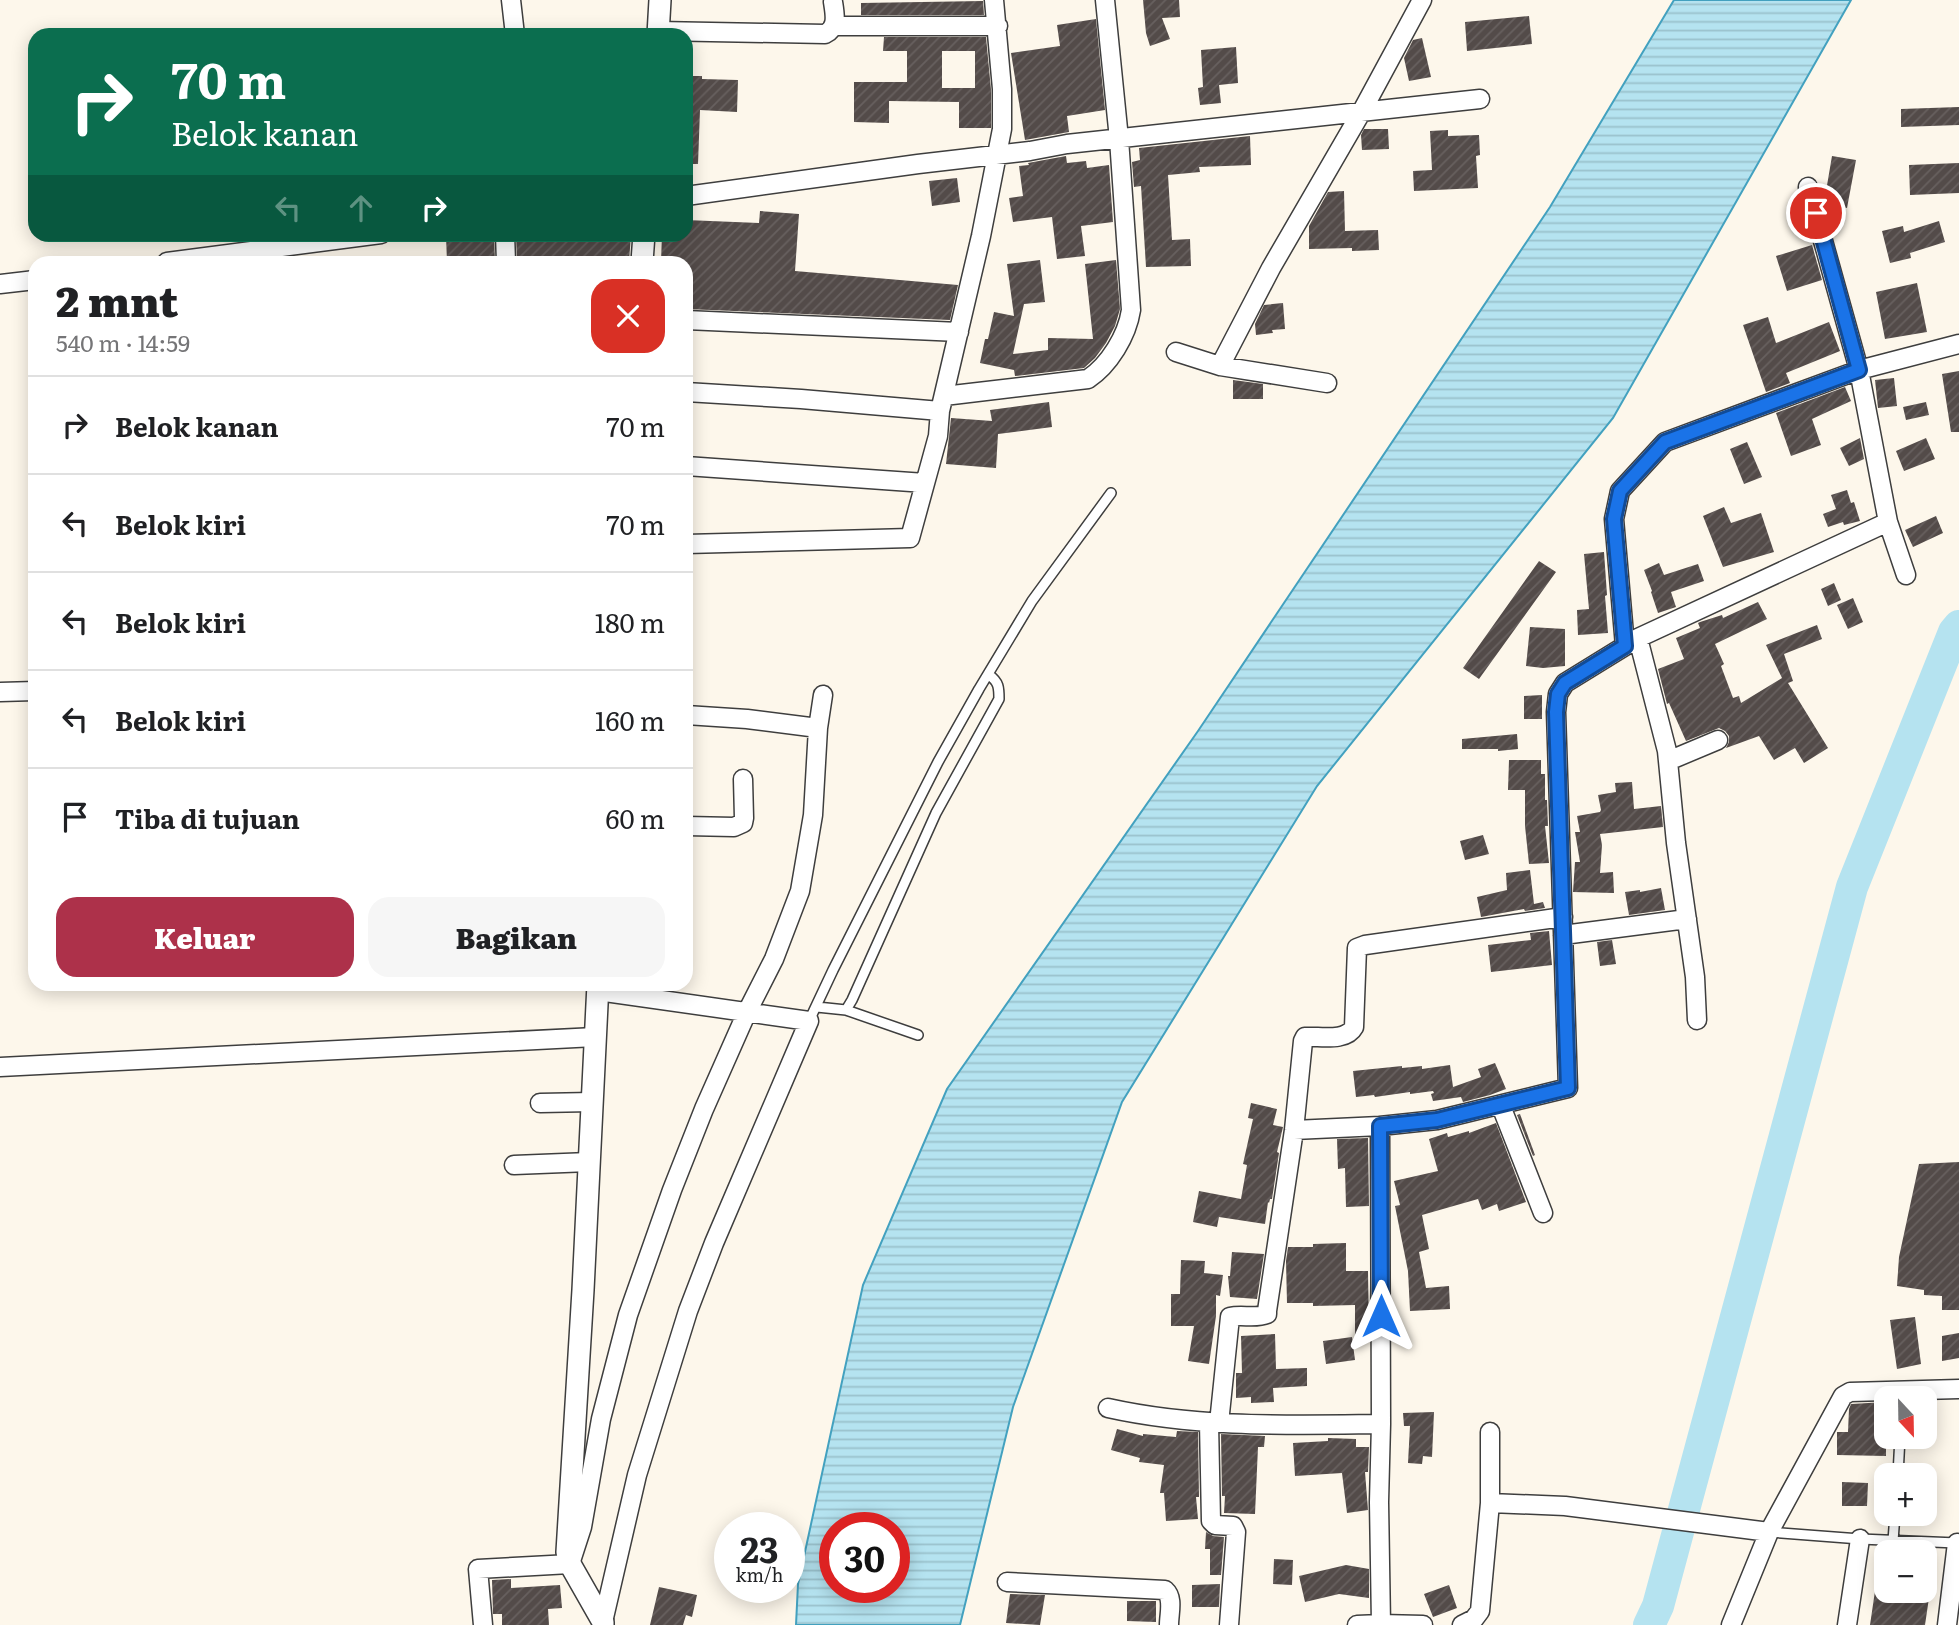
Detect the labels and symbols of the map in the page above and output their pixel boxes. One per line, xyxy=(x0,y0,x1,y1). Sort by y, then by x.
pin xyxy=(1786,183,1846,243)
position arrow xyxy=(1344,1279,1418,1353)
north arrow xyxy=(1874,1386,1937,1449)
speed limit sign: 30 xyxy=(819,1512,910,1603)

